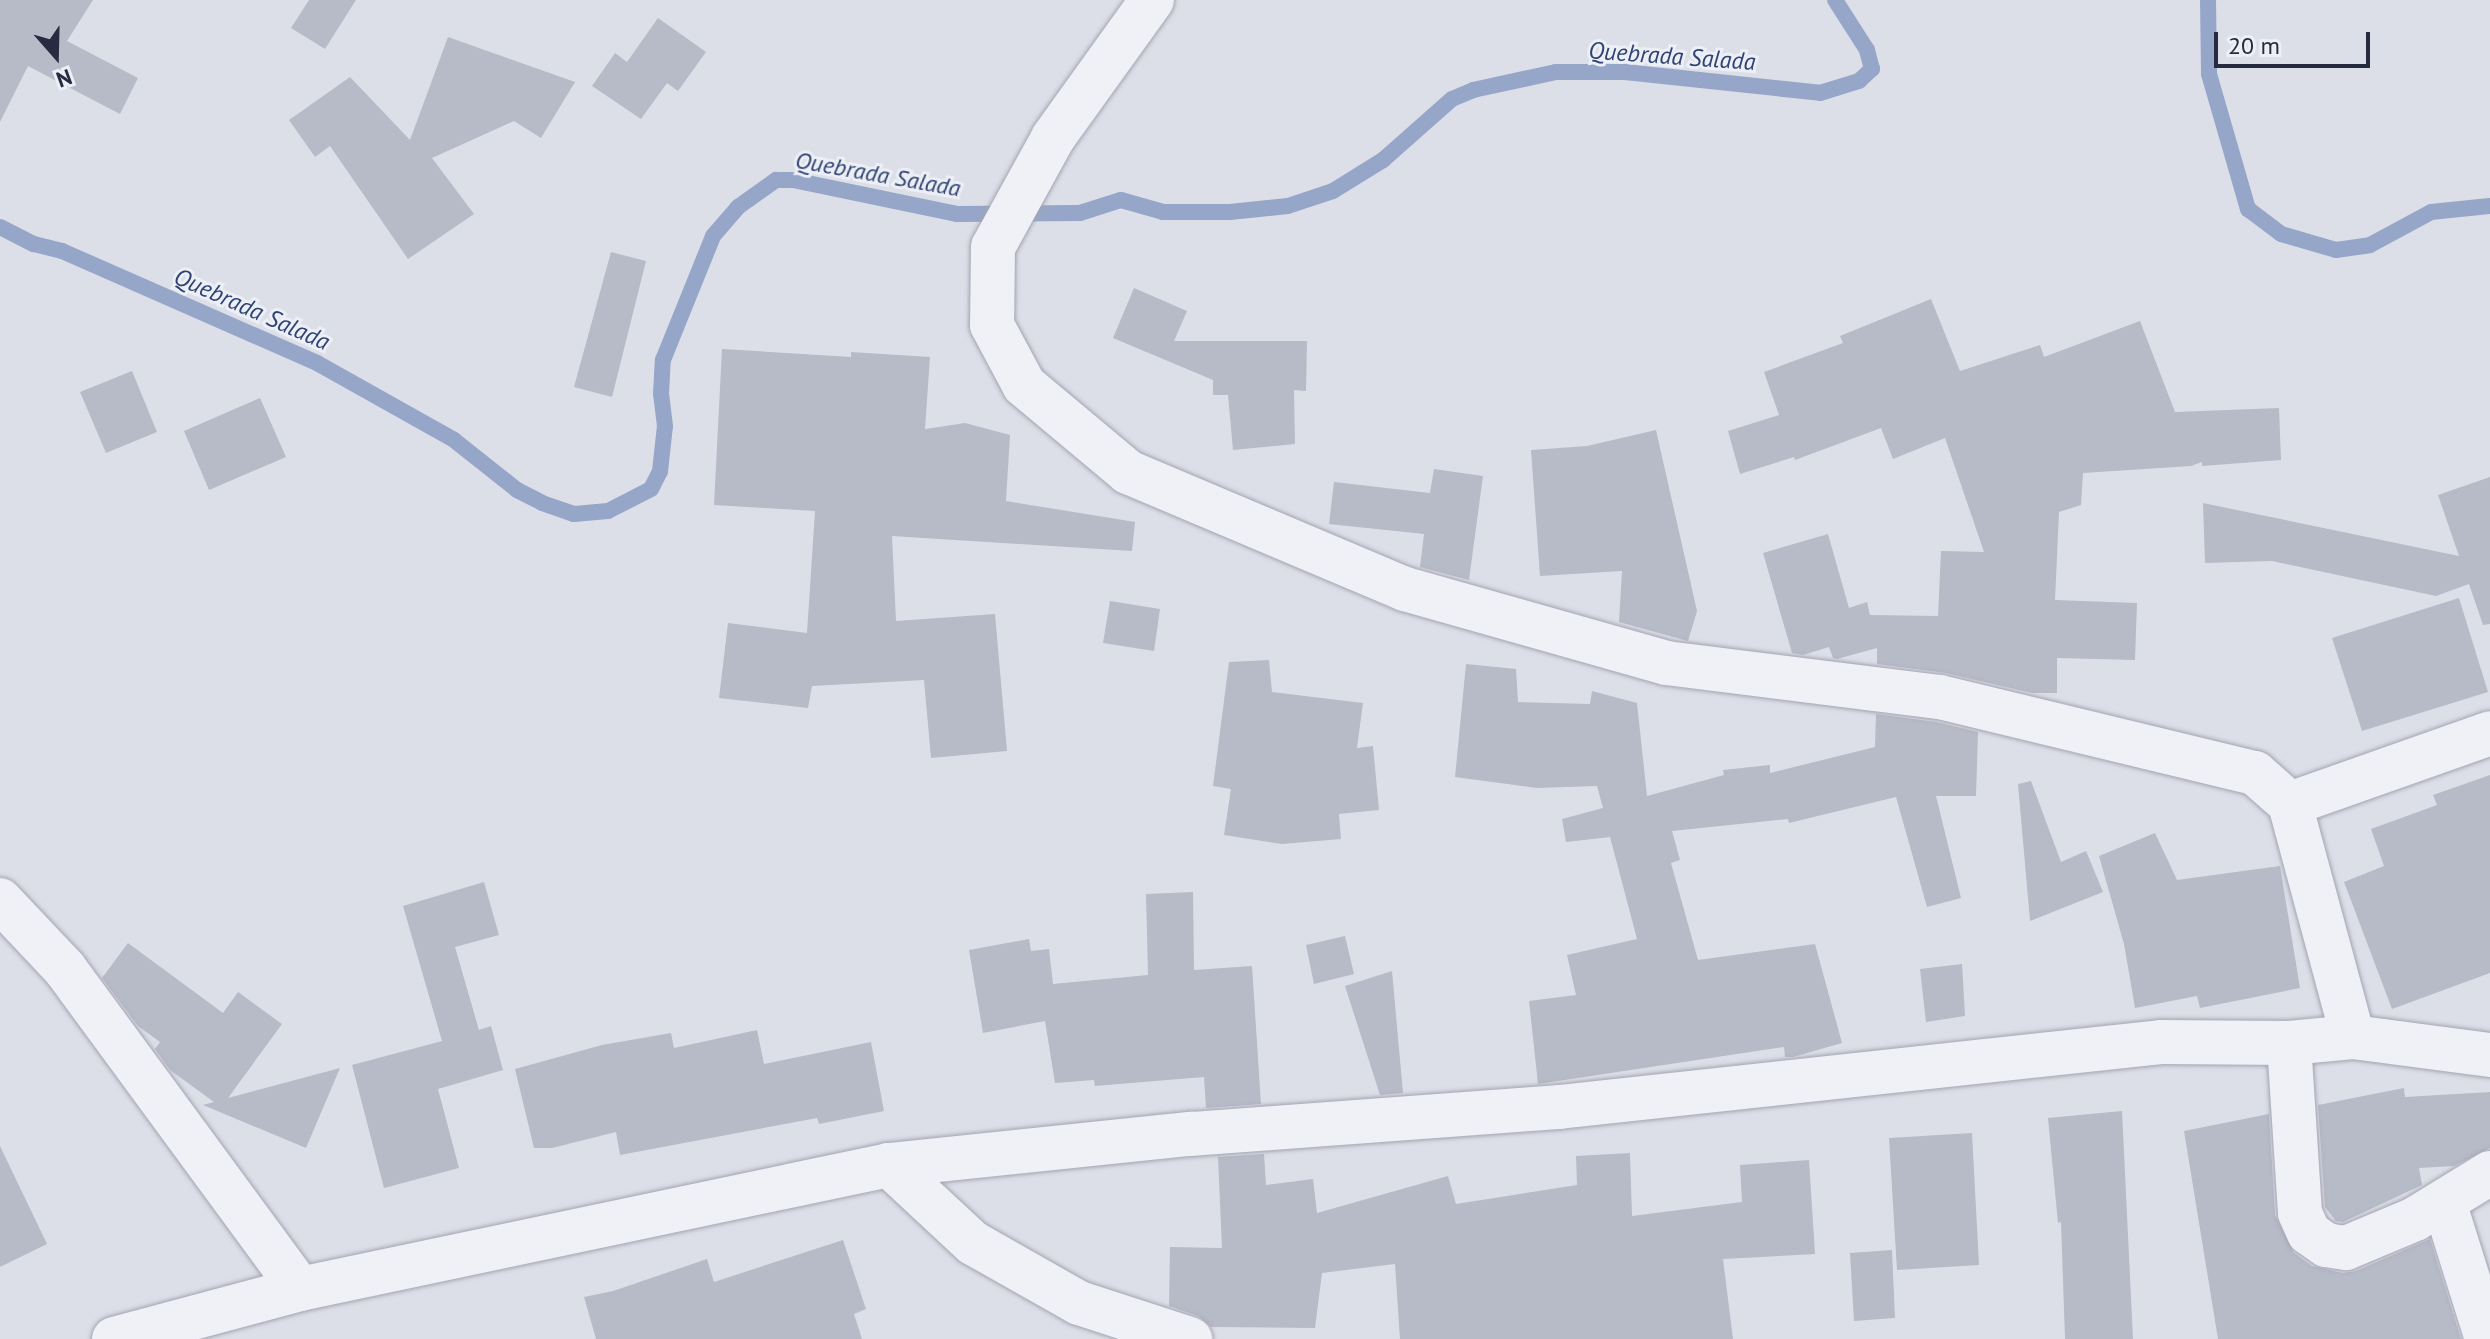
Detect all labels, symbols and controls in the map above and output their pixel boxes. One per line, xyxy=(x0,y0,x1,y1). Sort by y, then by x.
north arrow xyxy=(16,16,96,96)
scale bar xyxy=(2218,16,2374,66)
text: 20 m xyxy=(2228,30,2280,61)
water label: Quebrada Salada xyxy=(1588,36,1756,76)
text: N xyxy=(53,63,76,94)
water label: Quebrada Salada xyxy=(793,145,963,203)
water label: Quebrada Salada xyxy=(170,262,334,356)

